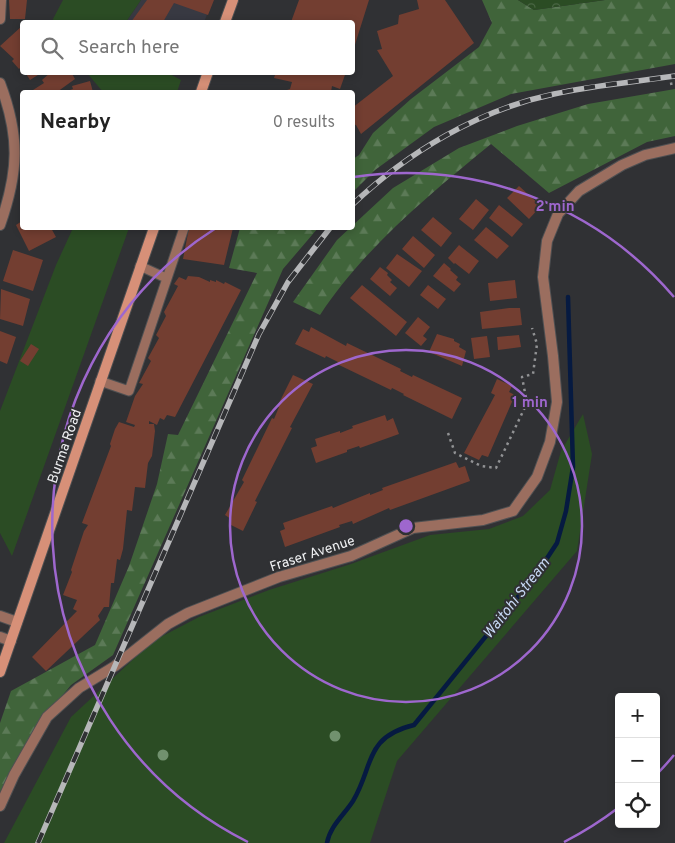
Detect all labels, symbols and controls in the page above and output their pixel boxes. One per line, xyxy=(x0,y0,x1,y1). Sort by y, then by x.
search box xyxy=(20,20,355,75)
icon: search xyxy=(38,34,66,62)
text: Search here xyxy=(78,36,180,60)
text: Nearby xyxy=(40,109,111,136)
text: 0 results xyxy=(273,113,335,133)
text: 2 min xyxy=(535,198,575,217)
text: 1 min xyxy=(512,394,548,413)
street label: Burma Road xyxy=(45,407,86,486)
centre of rings xyxy=(397,517,415,535)
street label: Fraser Avenue xyxy=(268,533,357,576)
water label: Waitohi Stream xyxy=(480,554,555,643)
map controls xyxy=(615,693,660,828)
button: + xyxy=(615,693,660,738)
button: − xyxy=(615,738,660,783)
button: locate xyxy=(615,783,660,828)

